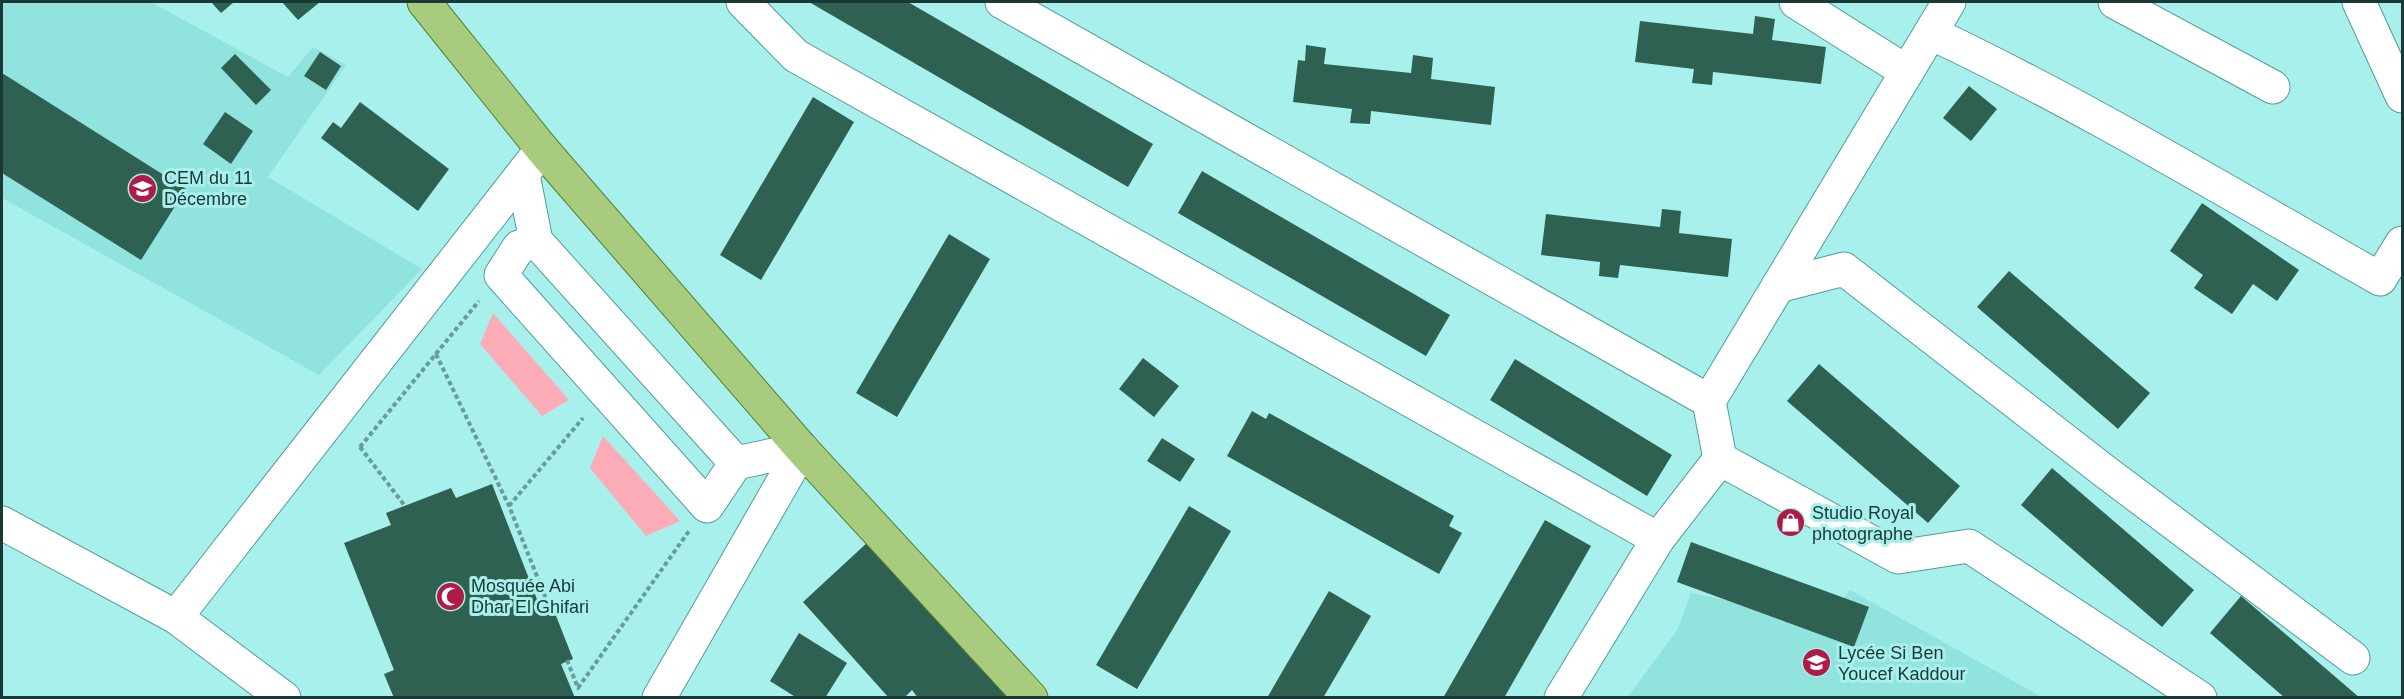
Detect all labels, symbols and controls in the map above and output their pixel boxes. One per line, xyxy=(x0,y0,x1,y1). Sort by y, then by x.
place label: CEM du 11 Décembre xyxy=(164,168,253,209)
school or university icon: CEM du 11 Décembre xyxy=(127,172,159,204)
place label: Studio Royal photographe xyxy=(1812,503,1914,544)
shop icon: Studio Royal photographe xyxy=(1775,507,1807,539)
place label: Mosquée Abi Dhar El Ghifari xyxy=(471,576,589,617)
mosque icon: Mosquée Abi Dhar El Ghifari xyxy=(434,580,466,612)
place label: Lycée Si Ben Youcef Kaddour xyxy=(1838,643,1965,684)
school or university icon: Lycée Si Ben Youcef Kaddour xyxy=(1801,647,1833,679)

